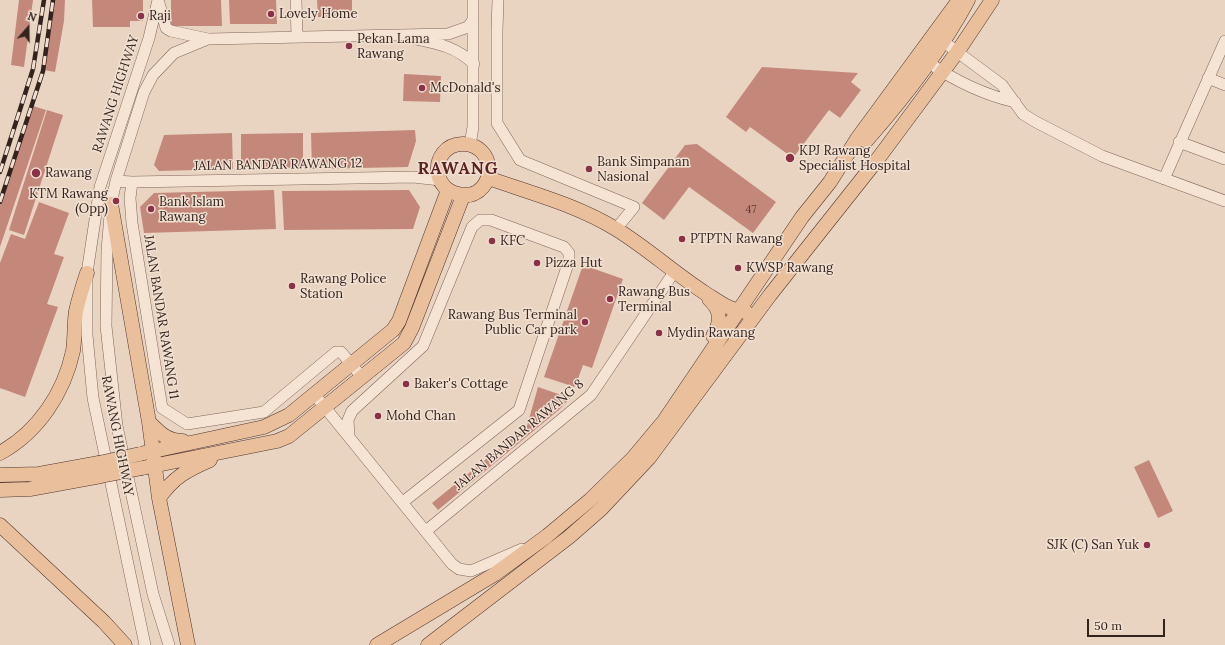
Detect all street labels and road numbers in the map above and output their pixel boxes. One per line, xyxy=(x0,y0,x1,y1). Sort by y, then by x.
street label: RAWANG HIGHWAY xyxy=(90,33,142,155)
street label: JALAN BANDAR RAWANG 12 xyxy=(194,156,362,174)
street label: JALAN BANDAR RAWANG 11 xyxy=(140,234,182,400)
street label: RAWANG HIGHWAY xyxy=(98,374,136,498)
street label: JALAN BANDAR RAWANG 8 xyxy=(451,376,587,494)

